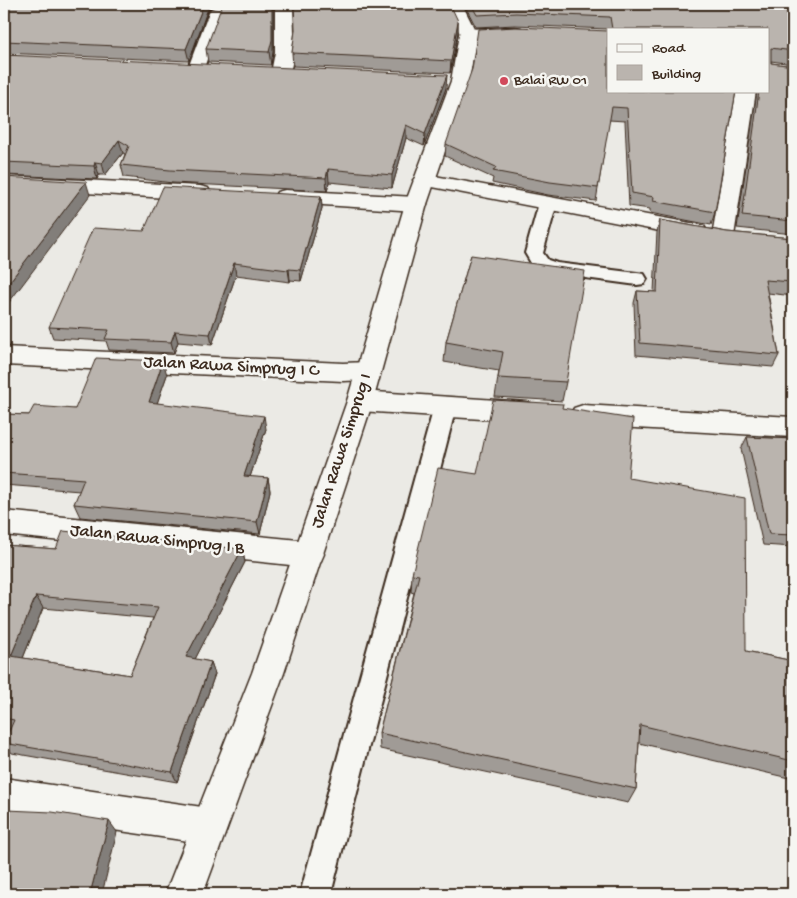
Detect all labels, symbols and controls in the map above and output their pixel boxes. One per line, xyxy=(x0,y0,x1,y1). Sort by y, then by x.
legend xyxy=(607,28,770,92)
text: Road xyxy=(652,40,686,58)
text: Building xyxy=(651,66,701,84)
place label: Balai RW 01 xyxy=(513,72,587,90)
marker: Balai RW 01 xyxy=(498,75,510,87)
street label: Jalan Rawa Simprug I C xyxy=(143,352,320,382)
street label: Jalan Rawa Simprug I xyxy=(307,371,377,531)
street label: Jalan Rawa Simprug I B xyxy=(69,520,246,560)

